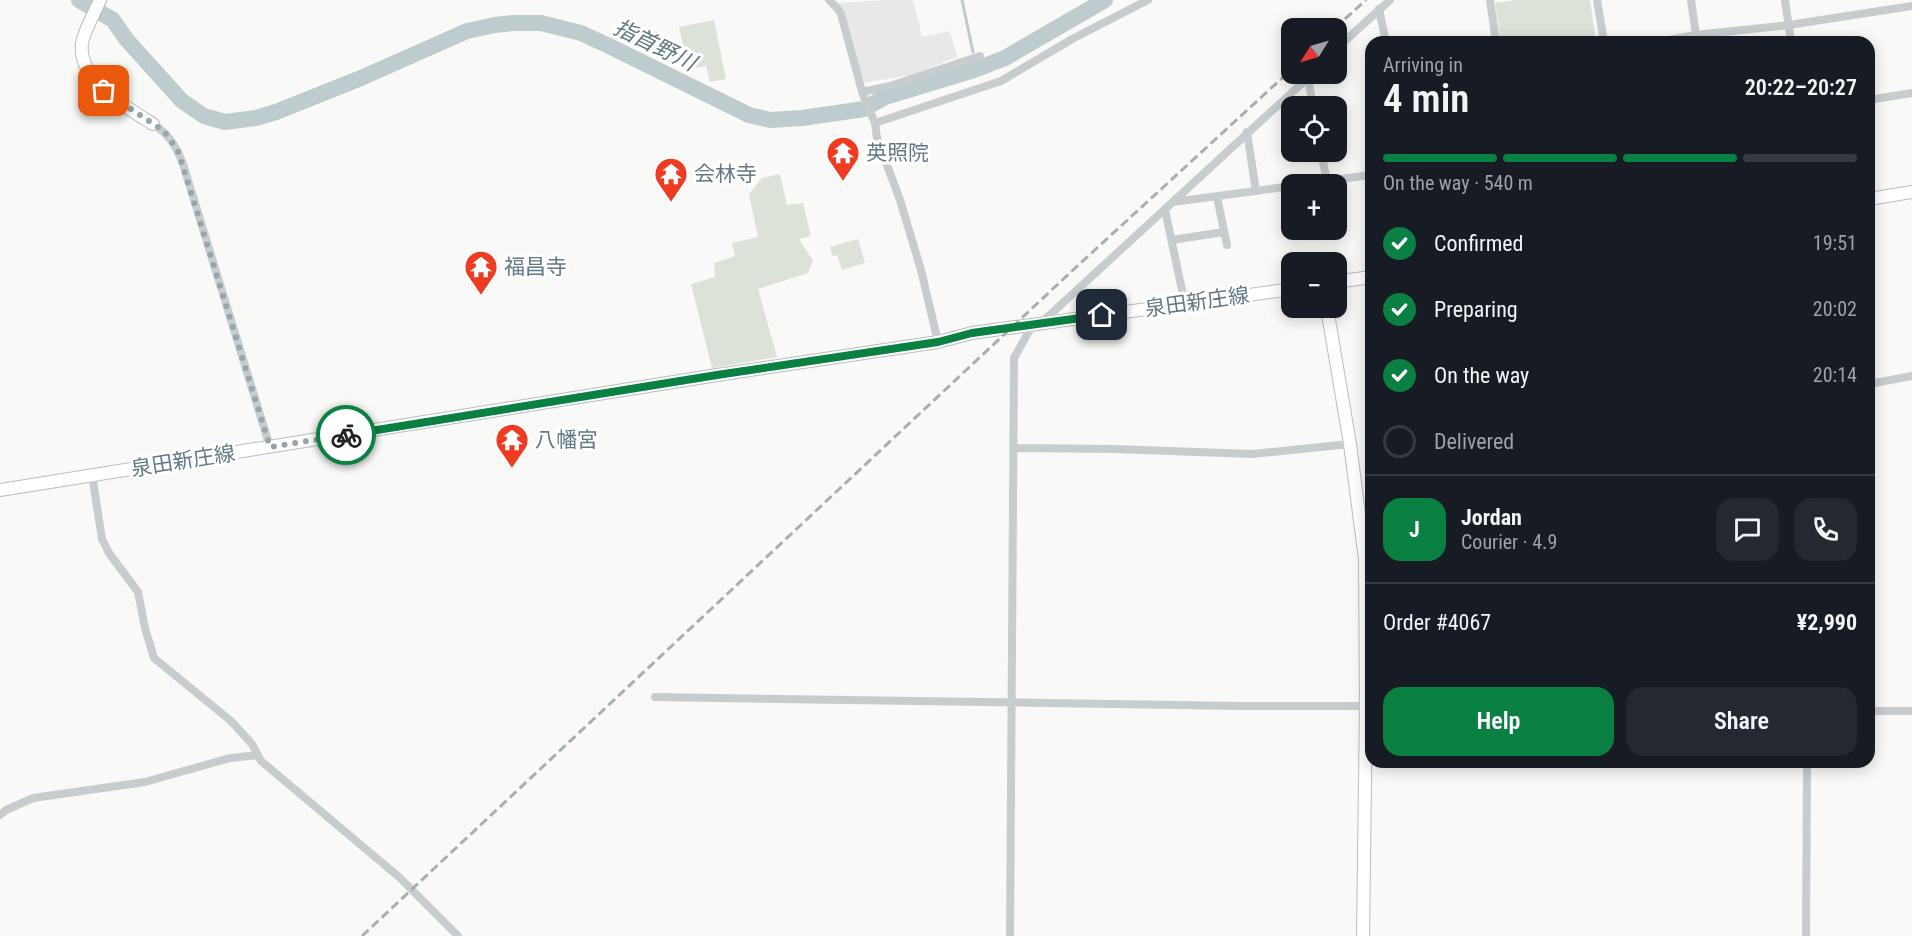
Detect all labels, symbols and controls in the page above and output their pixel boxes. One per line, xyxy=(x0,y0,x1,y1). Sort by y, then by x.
water label: 指首野川 xyxy=(610,14,702,76)
north arrow xyxy=(1281,18,1347,84)
map controls xyxy=(1281,18,1347,318)
text: Arriving in xyxy=(1383,53,1463,77)
pin xyxy=(78,65,129,116)
icon: bag xyxy=(87,74,120,107)
text: 20:22–20:27 xyxy=(1745,75,1857,100)
text: 4 min xyxy=(1383,76,1469,122)
button: locate xyxy=(1281,96,1347,162)
temple icon: 英照院 xyxy=(825,135,861,182)
place label: 英照院 xyxy=(866,141,929,165)
temple icon: 会林寺 xyxy=(653,156,689,203)
place label: 会林寺 xyxy=(694,162,757,186)
text: On the way · 540 m xyxy=(1383,171,1533,195)
button: + xyxy=(1281,174,1347,240)
icon: check xyxy=(1383,227,1416,260)
text: Confirmed xyxy=(1434,231,1523,256)
text: 19:51 xyxy=(1813,231,1857,255)
temple icon: 福昌寺 xyxy=(463,249,499,296)
button: − xyxy=(1281,252,1347,318)
place label: 福昌寺 xyxy=(504,255,567,279)
street label: 泉田新庄線 xyxy=(1143,283,1251,321)
pin xyxy=(1076,289,1127,340)
icon: check xyxy=(1383,293,1416,326)
text: Preparing xyxy=(1434,297,1518,322)
text: 20:02 xyxy=(1813,297,1857,321)
icon: home xyxy=(1085,298,1118,331)
icon: check xyxy=(1383,359,1416,392)
text: On the way xyxy=(1434,363,1529,388)
text: 20:14 xyxy=(1813,363,1857,387)
courier xyxy=(316,405,376,465)
icon: bike xyxy=(330,419,363,452)
temple icon: 八幡宮 xyxy=(494,422,530,469)
place label: 八幡宮 xyxy=(535,428,598,452)
text: Delivered xyxy=(1434,429,1514,454)
street label: 泉田新庄線 xyxy=(129,441,237,481)
button: chat xyxy=(1716,498,1779,561)
button: phone xyxy=(1794,498,1857,561)
text: Jordan xyxy=(1461,505,1522,530)
text: J xyxy=(1409,517,1420,542)
text: Courier · 4.9 xyxy=(1461,530,1557,554)
text: Order #4067 xyxy=(1383,610,1491,635)
text: ¥2,990 xyxy=(1797,610,1857,635)
button: Help xyxy=(1383,687,1614,756)
button: Share xyxy=(1626,687,1857,756)

